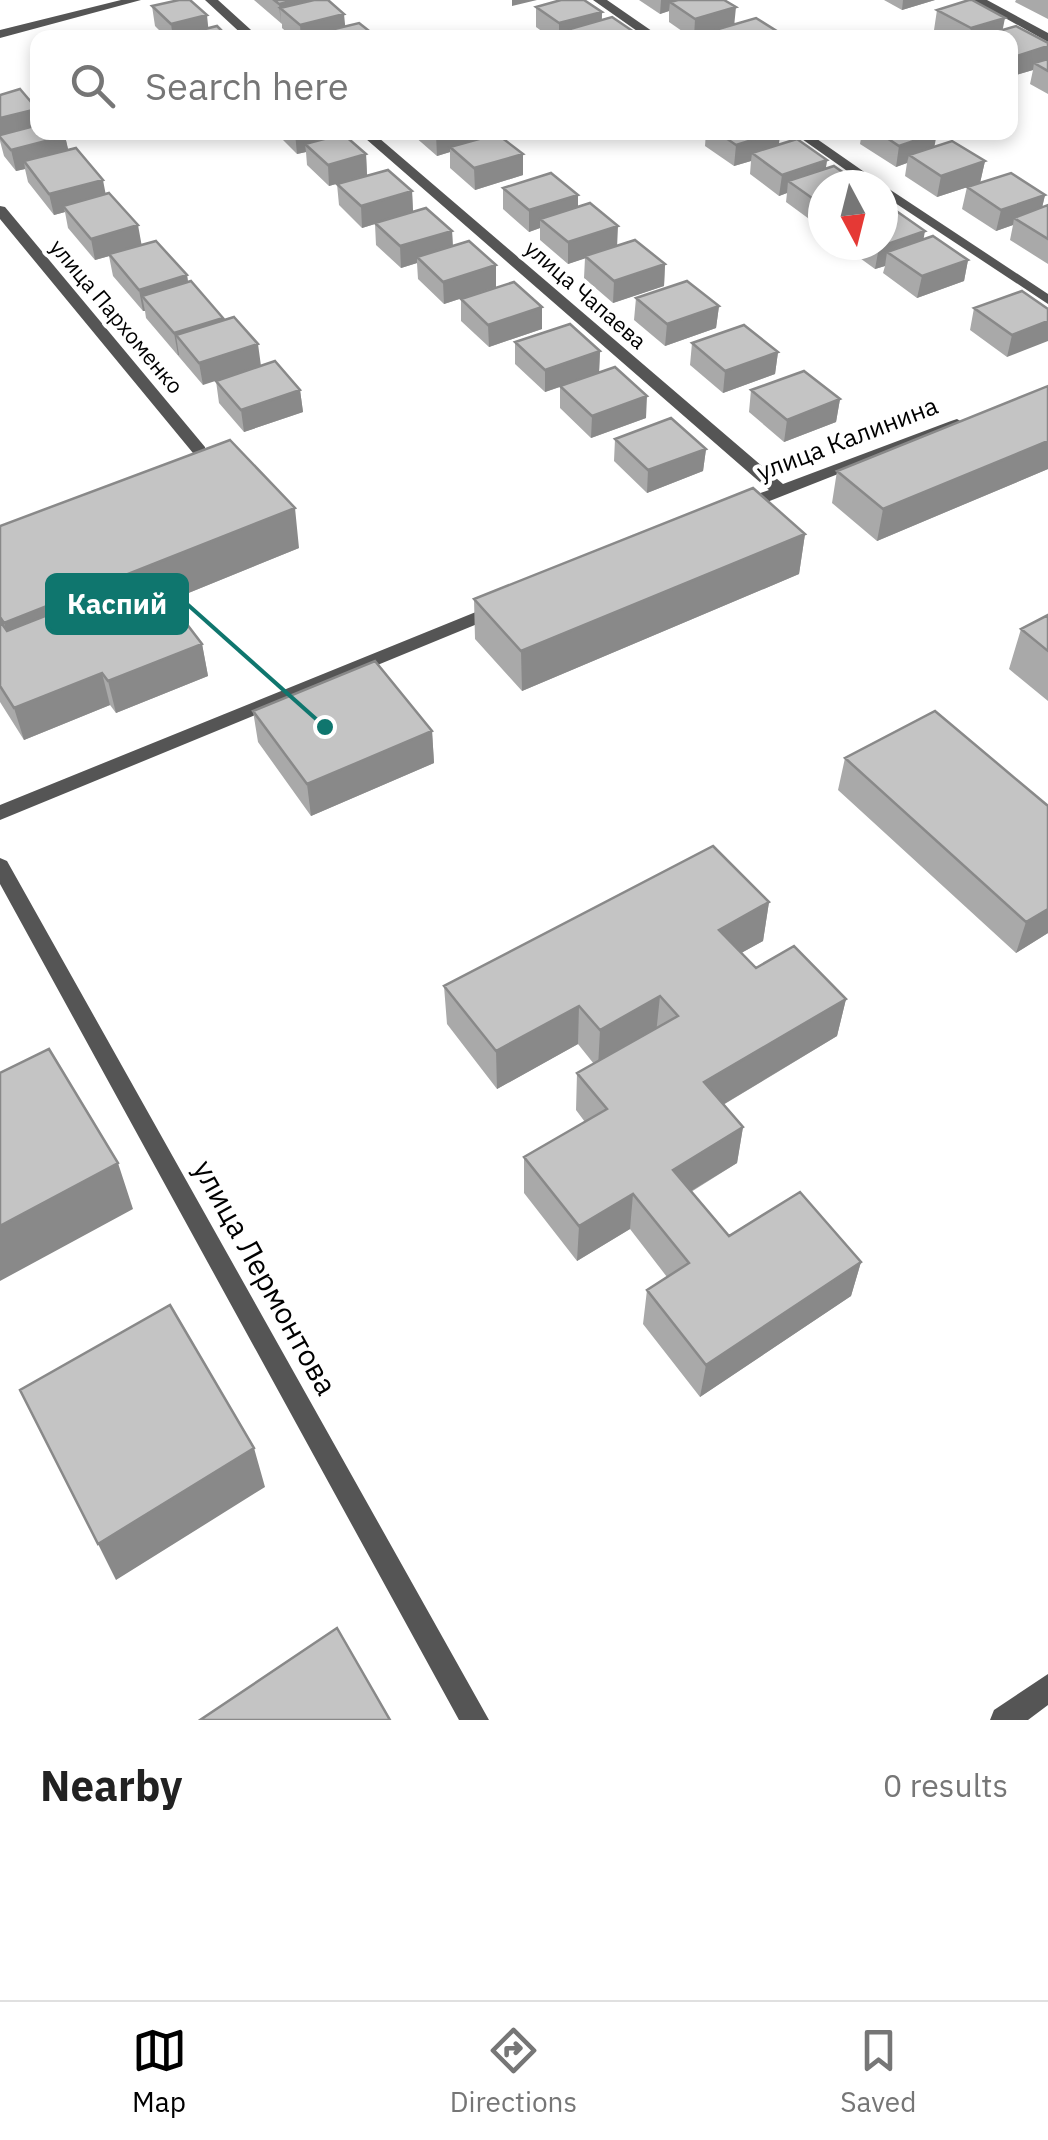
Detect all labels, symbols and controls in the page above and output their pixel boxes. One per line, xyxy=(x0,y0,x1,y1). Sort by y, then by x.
search box xyxy=(30,30,1018,140)
icon: search xyxy=(65,58,120,113)
text: Search here xyxy=(145,61,349,110)
north arrow xyxy=(808,170,898,260)
street label: улица Пархоменко xyxy=(44,233,190,399)
street label: улица Чапаева xyxy=(519,233,653,355)
street label: улица Калинина xyxy=(752,388,942,488)
callout: Каспий xyxy=(47,575,187,633)
text: Каспий xyxy=(67,585,167,622)
street label: улица Лермонтова xyxy=(185,1152,347,1402)
text: Nearby xyxy=(40,1758,182,1813)
text: 0 results xyxy=(883,1764,1008,1806)
tab: Map xyxy=(132,2023,187,2120)
tab: Directions xyxy=(450,2023,577,2120)
tab: Saved xyxy=(840,2023,916,2120)

